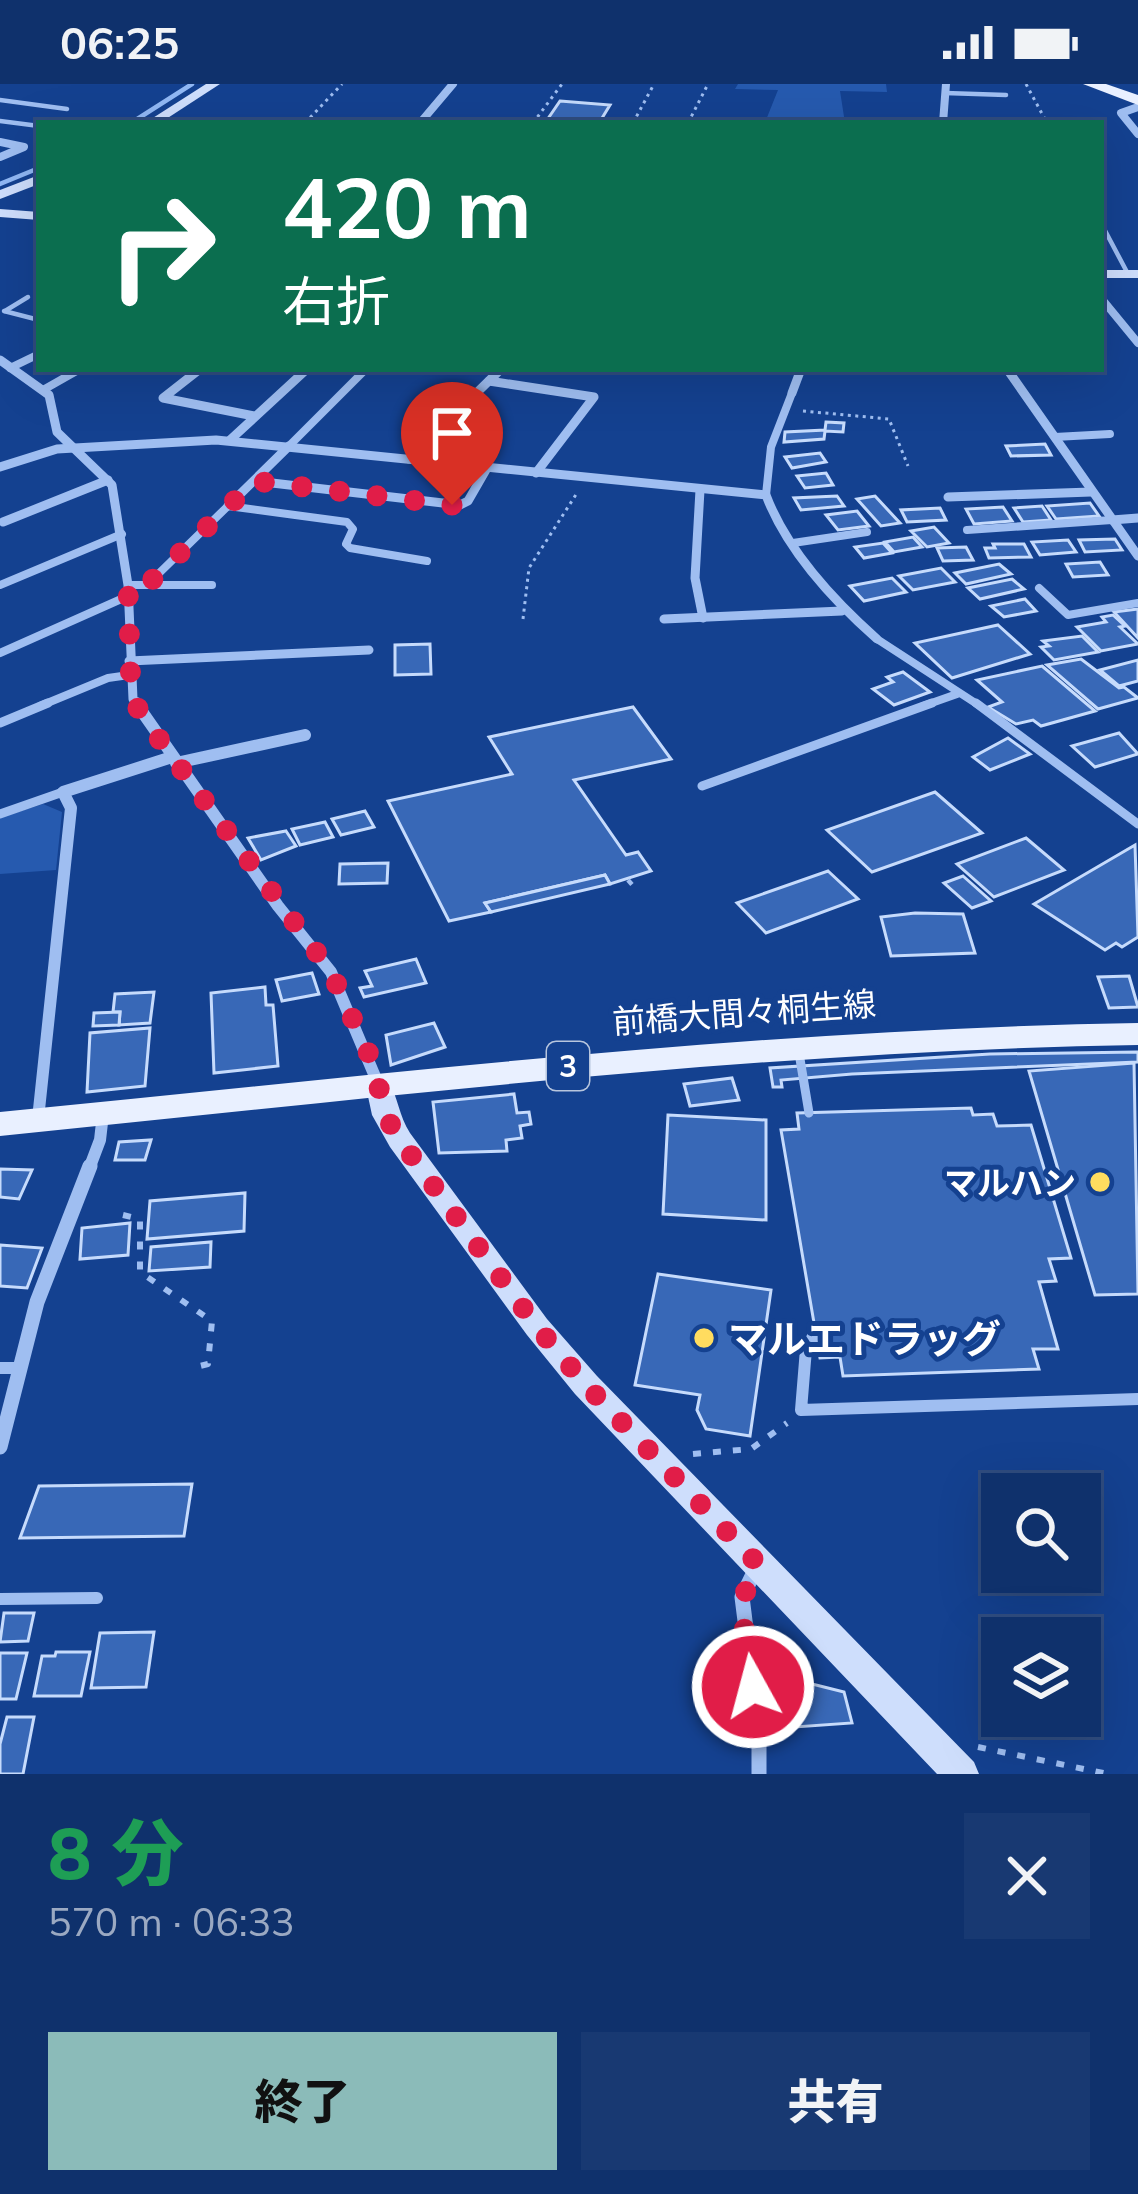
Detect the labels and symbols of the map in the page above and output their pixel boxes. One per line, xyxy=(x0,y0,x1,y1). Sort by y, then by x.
pin xyxy=(401,382,503,505)
street label: 前橋大間々桐生線 xyxy=(611,982,877,1042)
road number: 3 xyxy=(547,1042,589,1090)
place label: マルハン xyxy=(944,1162,1076,1203)
marker: マルハン xyxy=(1087,1169,1113,1195)
place label: マルエドラッグ xyxy=(728,1314,1001,1363)
marker: マルエドラッグ xyxy=(691,1325,717,1351)
position arrow xyxy=(690,1624,816,1750)

